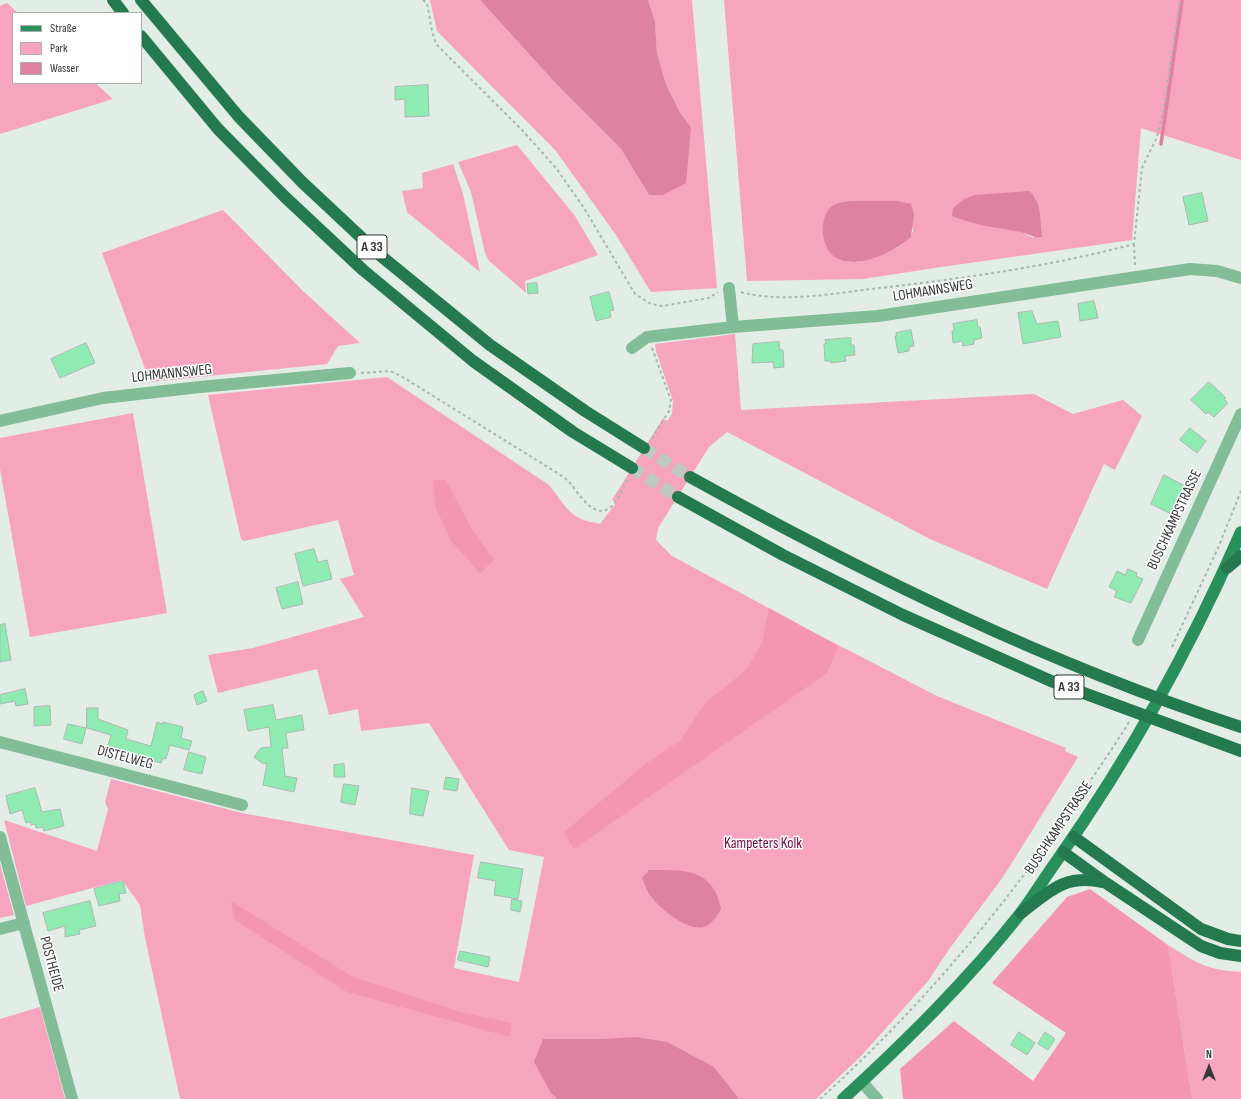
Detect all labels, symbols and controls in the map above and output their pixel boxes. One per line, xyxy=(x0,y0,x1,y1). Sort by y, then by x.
legend xyxy=(12,12,142,84)
text: Straße xyxy=(50,21,77,36)
text: Park xyxy=(50,41,68,56)
text: Wasser xyxy=(50,61,79,76)
road number: A 33 xyxy=(357,235,387,259)
street label: LOHMANNSWEG xyxy=(892,276,974,306)
street label: LOHMANNSWEG xyxy=(131,361,213,387)
street label: BUSCHKAMPSTRASSE xyxy=(1144,467,1206,573)
road number: A 33 xyxy=(1054,675,1084,699)
street label: DISTELWEG xyxy=(95,742,155,774)
street label: BUSCHKAMPSTRASSE xyxy=(1021,778,1097,878)
park label: Kampeters Kolk xyxy=(724,835,802,853)
street label: POSTHEIDE xyxy=(35,934,67,994)
north arrow xyxy=(1189,1047,1229,1087)
text: N xyxy=(1206,1048,1212,1061)

